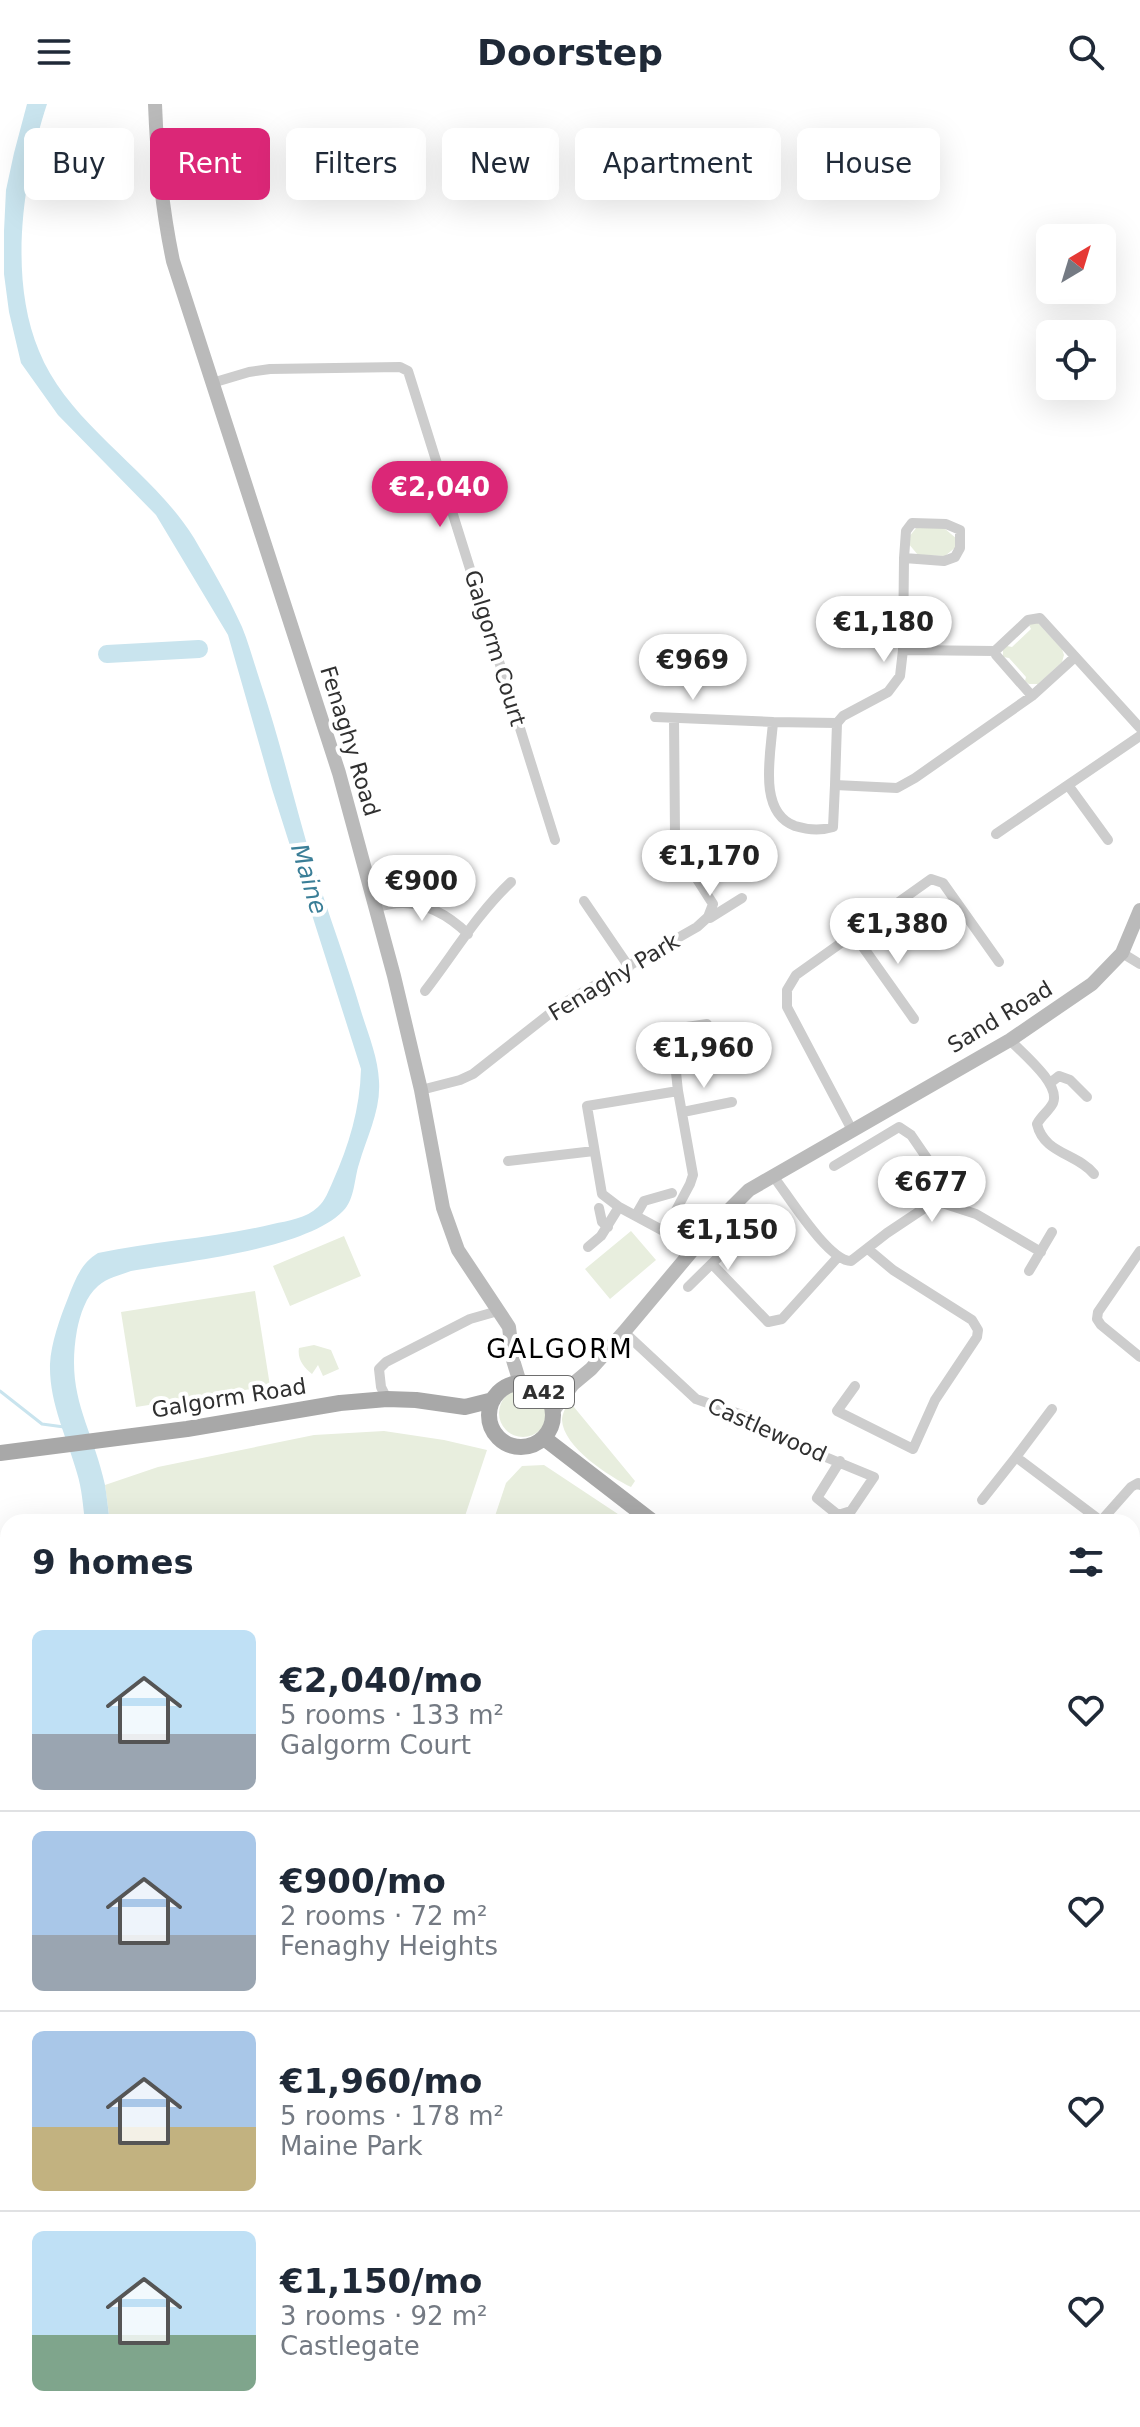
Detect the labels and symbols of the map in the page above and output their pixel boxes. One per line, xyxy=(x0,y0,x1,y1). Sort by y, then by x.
north arrow xyxy=(1036,224,1116,304)
pin: €2,040 xyxy=(375,461,505,529)
street label: Galgorm Court xyxy=(459,567,531,729)
pin: €1,180 xyxy=(819,596,949,664)
pin: €969 xyxy=(646,634,740,702)
street label: Fenaghy Road xyxy=(315,663,385,819)
pin: €1,170 xyxy=(645,830,775,898)
water label: Maine xyxy=(285,840,333,918)
pin: €900 xyxy=(375,855,469,923)
pin: €1,380 xyxy=(833,898,963,966)
street label: Fenaghy Park xyxy=(544,928,684,1026)
street label: Sand Road xyxy=(943,976,1057,1058)
pin: €1,960 xyxy=(639,1022,769,1090)
pin: €677 xyxy=(885,1156,979,1224)
pin: €1,150 xyxy=(663,1204,793,1272)
district label: GALGORM xyxy=(486,1334,634,1364)
street label: Galgorm Road xyxy=(150,1373,308,1423)
road number: A42 xyxy=(514,1376,574,1408)
street label: Castlewood xyxy=(704,1393,830,1467)

